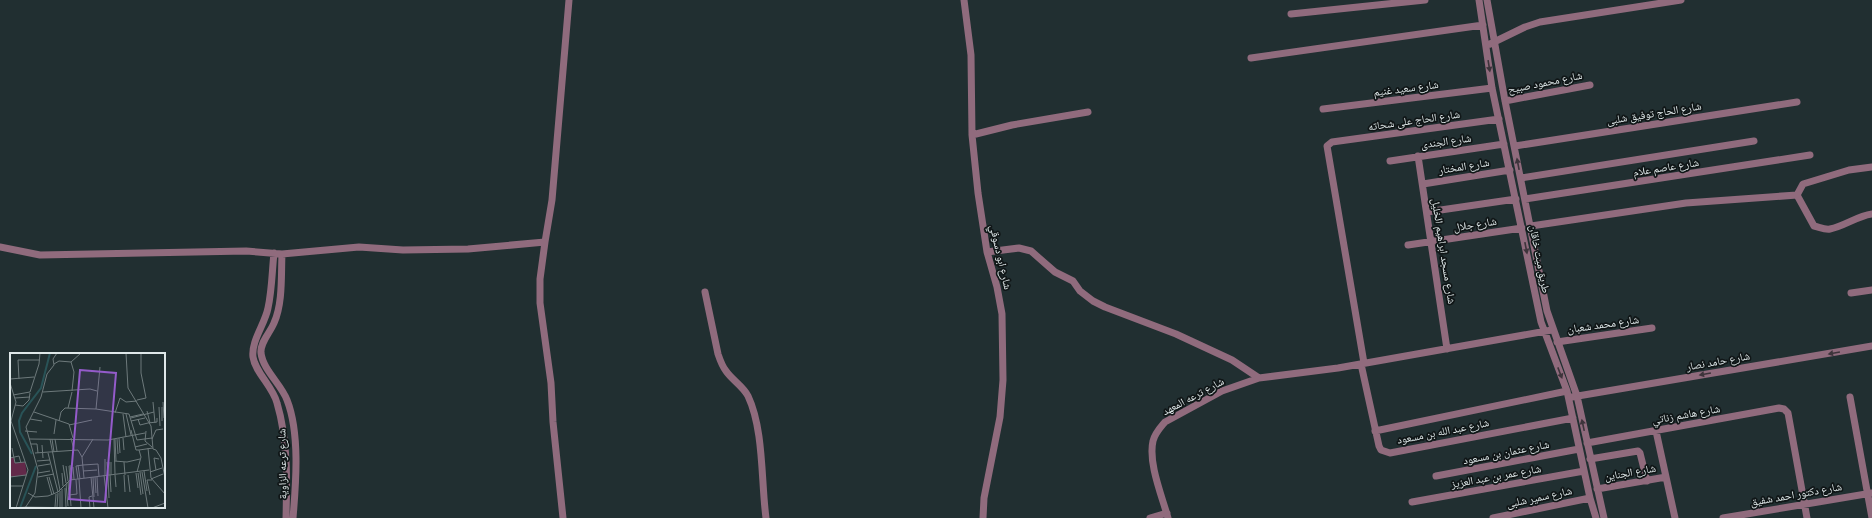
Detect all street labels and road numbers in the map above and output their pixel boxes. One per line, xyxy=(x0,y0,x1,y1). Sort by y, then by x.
street label: شارع محمود صبيح xyxy=(1507,69,1583,96)
street label: شارع سعيد غنيم xyxy=(1373,78,1439,100)
street label: شارع الحاج توفيق شلبى xyxy=(1606,100,1702,127)
street label: شارع الحاج على شحاته xyxy=(1367,108,1461,133)
street label: شارع الجندى xyxy=(1420,132,1472,151)
street label: شارع المختار xyxy=(1437,156,1490,177)
street label: شارع عاصم علام xyxy=(1632,156,1700,180)
street label: شارع مسجد ابراهيم الخليل xyxy=(1428,197,1458,305)
street label: شارع جلال xyxy=(1452,215,1498,234)
street label: شارع ابو دسوقي xyxy=(985,224,1014,291)
street label: طريق ميت خاقان xyxy=(1527,224,1552,294)
street label: شارع محمد شعبان xyxy=(1566,313,1640,336)
street label: شارع حامد نصار xyxy=(1684,349,1751,374)
street label: شارع ترعه المعهد xyxy=(1160,375,1226,418)
street label: شارع هاشم زناتي xyxy=(1651,402,1721,429)
street label: شارع عبد الله بن مسعود xyxy=(1396,416,1490,447)
street label: شارع ترعه الزاوية xyxy=(275,429,290,499)
street label: شارع عثمان بن مسعود xyxy=(1462,438,1550,467)
street label: شارع عمر بن عبد العزيز xyxy=(1449,462,1542,491)
street label: شارع الجناين xyxy=(1603,462,1657,483)
street label: شارع دكتور احمد شفيق xyxy=(1749,480,1843,509)
street label: شارع سمير شلبى xyxy=(1505,484,1573,511)

